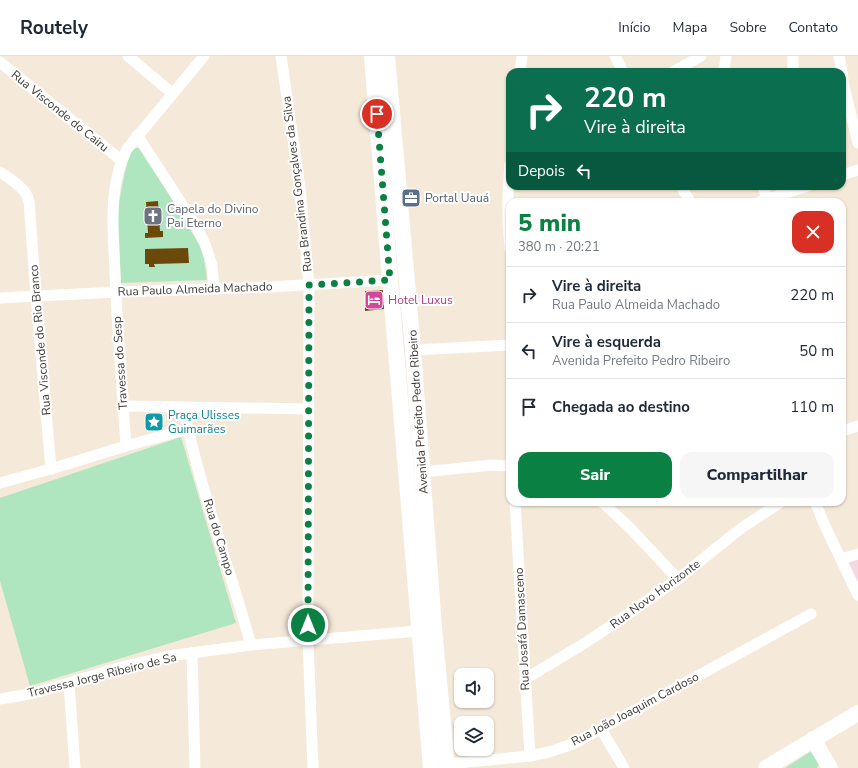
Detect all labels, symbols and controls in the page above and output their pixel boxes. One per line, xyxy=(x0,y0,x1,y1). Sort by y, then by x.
text: Routely xyxy=(20,15,88,41)
text: Início xyxy=(618,18,650,37)
text: Mapa xyxy=(672,18,707,37)
text: Sobre xyxy=(729,18,766,37)
text: Contato xyxy=(788,18,838,37)
street label: Rua Visconde do Cairu xyxy=(8,67,112,155)
text: 220 m xyxy=(584,79,667,117)
icon: right xyxy=(518,84,570,136)
street label: Rua Brandina Gonçalves da Silva xyxy=(278,95,316,273)
pin xyxy=(360,97,394,131)
icon: arrive xyxy=(366,103,388,125)
text: Vire à direita xyxy=(584,115,686,139)
icon: left xyxy=(573,160,595,182)
text: Depois xyxy=(518,161,565,181)
office icon: Portal Uauá xyxy=(400,187,422,209)
place label: Portal Uauá xyxy=(425,190,489,206)
place label: Capela do Divino Pai Eterno xyxy=(167,201,259,231)
church icon: Capela do Divino Pai Eterno xyxy=(142,205,164,227)
text: 5 min xyxy=(518,207,581,239)
button: close xyxy=(792,211,834,253)
text: 380 m · 20:21 xyxy=(518,238,600,256)
street label: Rua Visconde do Rio Branco xyxy=(25,264,55,416)
text: Vire à direita xyxy=(552,276,641,296)
street label: Rua Paulo Almeida Machado xyxy=(117,278,273,300)
icon: right xyxy=(518,284,540,306)
text: 220 m xyxy=(790,285,834,305)
hotel icon: Hotel Luxus xyxy=(363,289,385,311)
place label: Hotel Luxus xyxy=(388,292,453,308)
text: Rua Paulo Almeida Machado xyxy=(552,296,720,314)
street label: Travessa do Sesp xyxy=(109,316,131,410)
street label: Avenida Prefeito Pedro Ribeiro xyxy=(404,329,432,495)
text: Vire à esquerda xyxy=(552,332,661,352)
icon: left xyxy=(518,340,540,362)
text: 50 m xyxy=(799,341,834,361)
text: Avenida Prefeito Pedro Ribeiro xyxy=(552,352,730,370)
icon: arrive xyxy=(518,396,540,418)
text: Chegada ao destino xyxy=(552,397,690,417)
text: 110 m xyxy=(790,397,834,417)
place label: Praça Ulisses Guimarães xyxy=(168,407,240,437)
place icon: Praça Ulisses Guimarães xyxy=(143,411,165,433)
button: Sair xyxy=(518,452,672,498)
button: Compartilhar xyxy=(680,452,834,498)
street label: Rua do Campo xyxy=(200,497,238,577)
street label: Rua Novo Horizonte xyxy=(607,556,703,632)
street label: Rua Josafá Damasceno xyxy=(511,567,533,691)
position arrow xyxy=(287,604,329,646)
street label: Travessa Jorge Ribeiro de Sa xyxy=(26,649,178,701)
map controls xyxy=(454,668,494,756)
button: sound xyxy=(454,668,494,708)
street label: Rua João Joaquim Cardoso xyxy=(568,668,702,749)
button: layers xyxy=(454,716,494,756)

